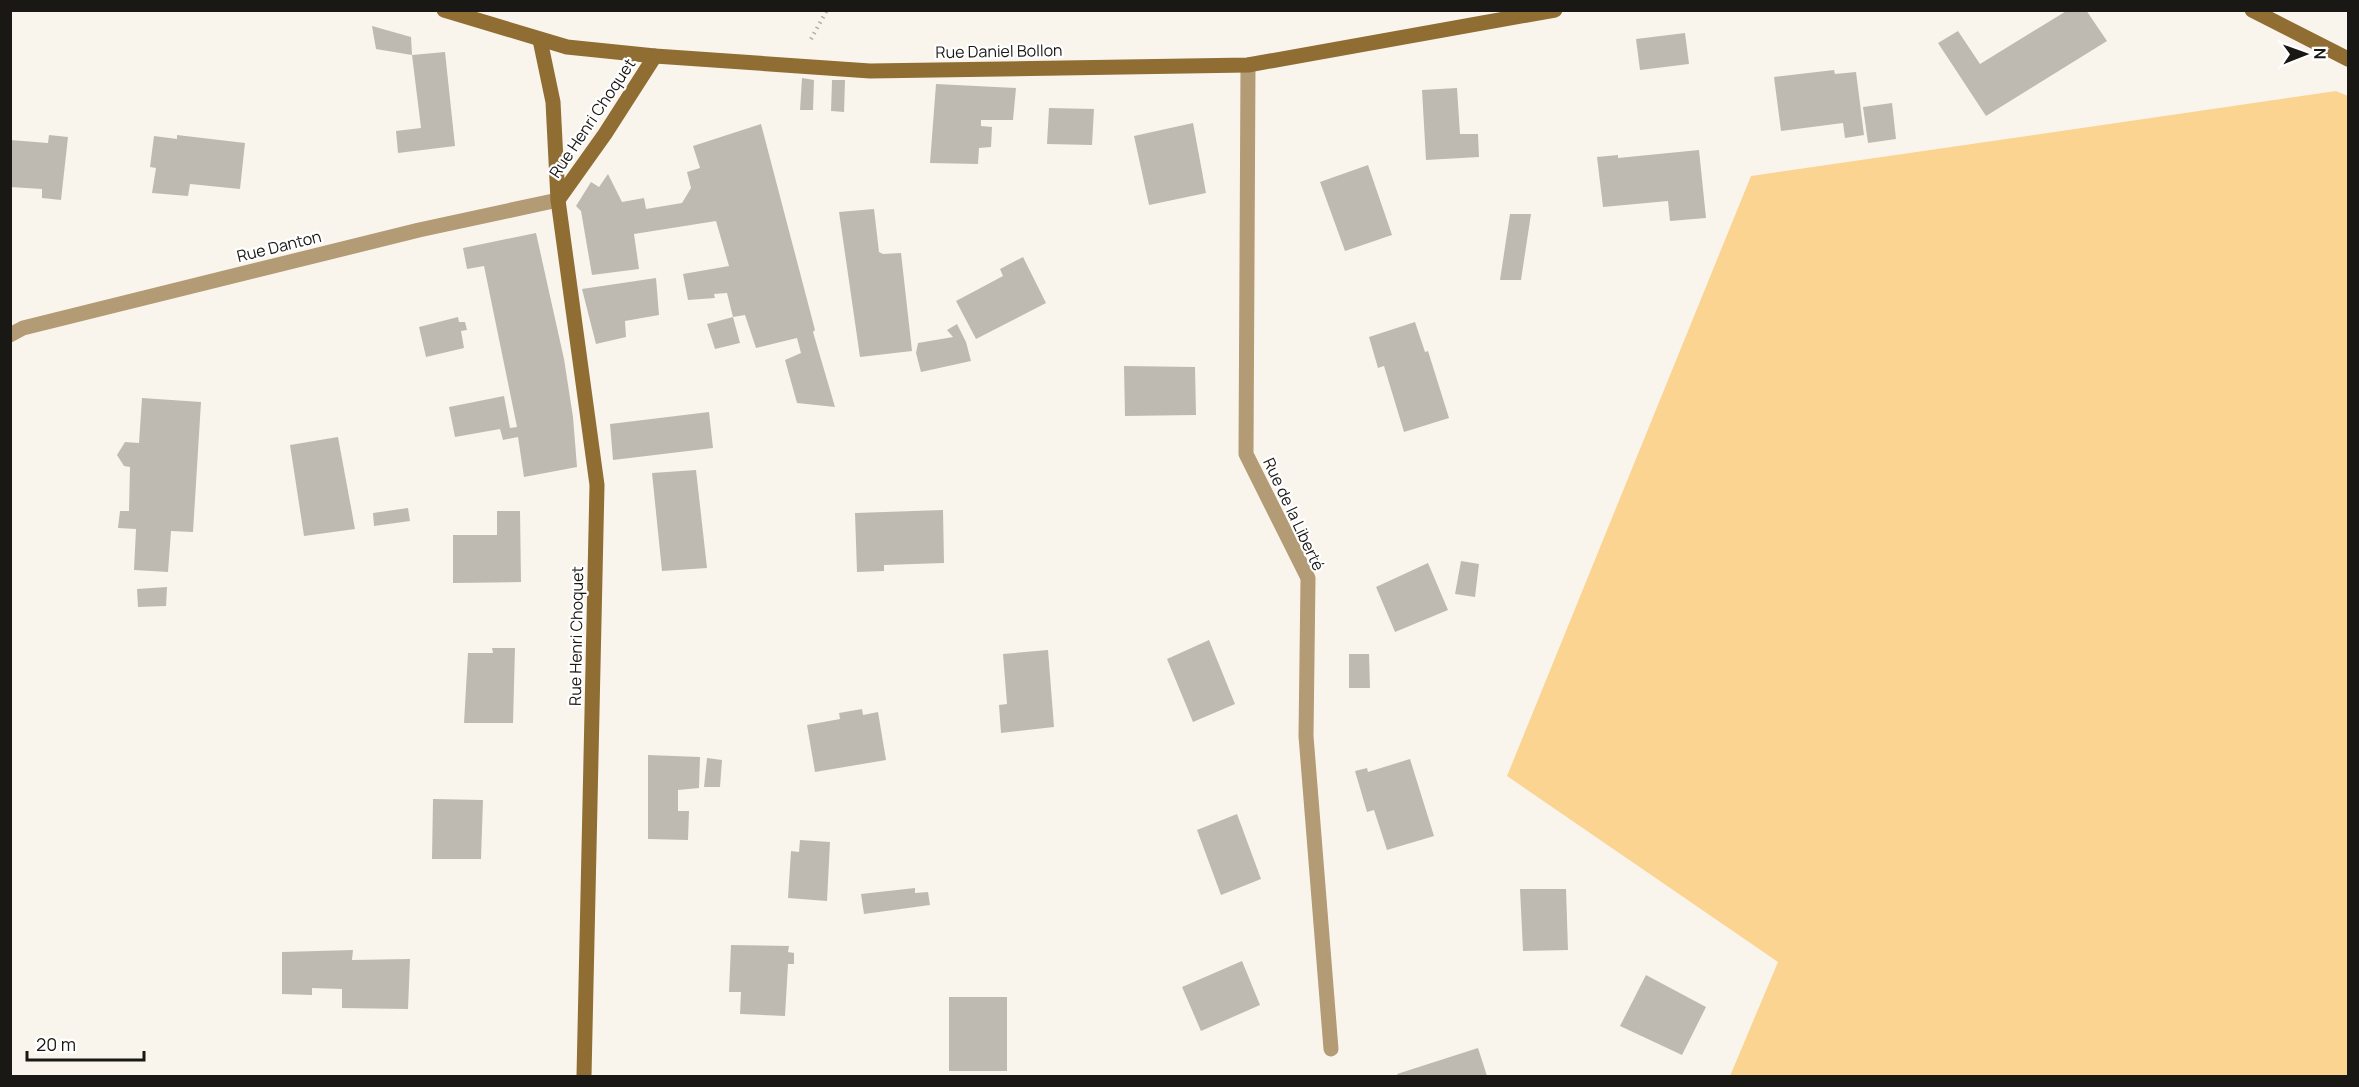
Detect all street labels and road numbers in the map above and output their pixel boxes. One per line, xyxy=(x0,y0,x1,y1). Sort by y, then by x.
street label: Rue Daniel Bollon xyxy=(935,39,1063,63)
street label: Rue Henri Choquet xyxy=(544,54,640,182)
street label: Rue Danton xyxy=(234,225,324,267)
street label: Rue de la Liberté xyxy=(1258,454,1330,574)
street label: Rue Henri Choquet xyxy=(564,566,588,706)

